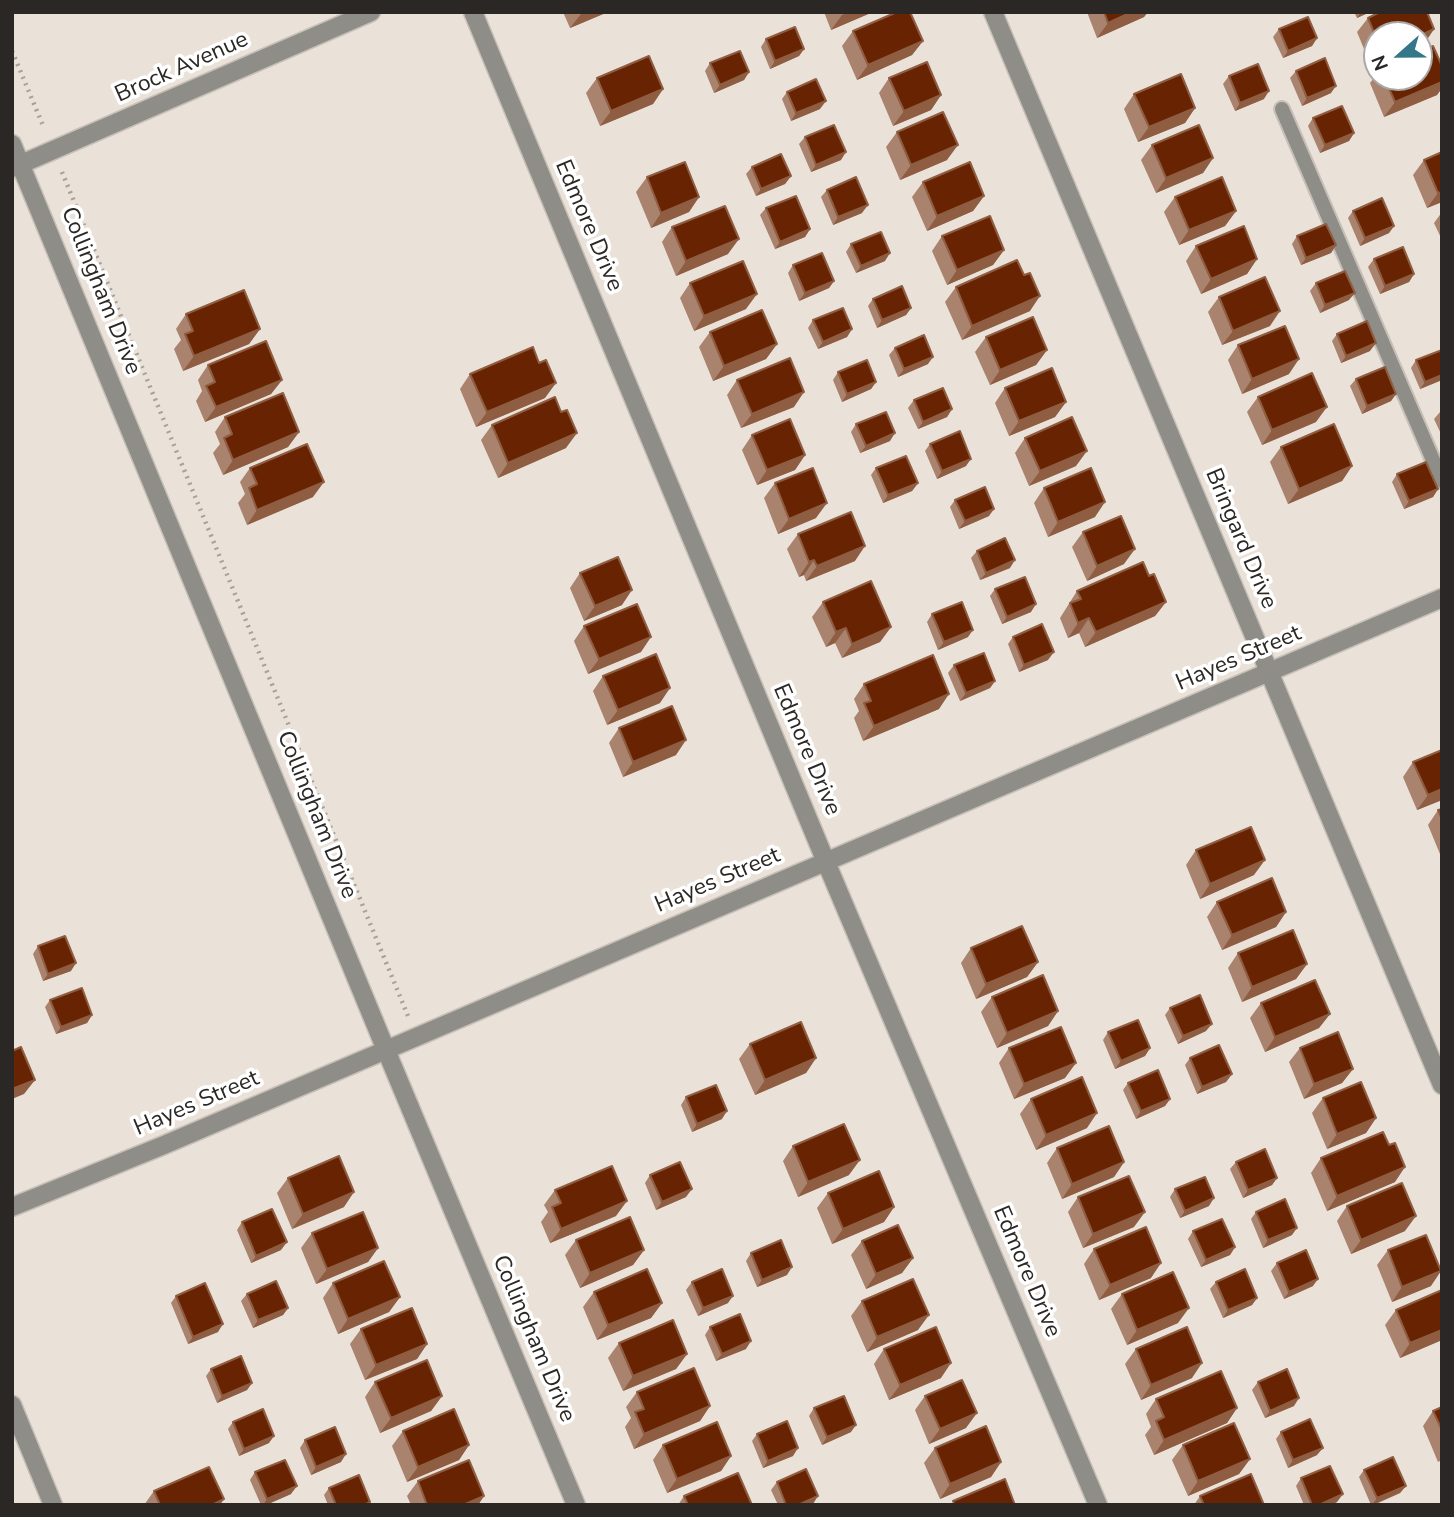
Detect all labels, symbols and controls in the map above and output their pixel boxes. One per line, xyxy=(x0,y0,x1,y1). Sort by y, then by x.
north arrow xyxy=(1363,21,1433,91)
street label: Brock Avenue xyxy=(111,26,253,110)
text: N xyxy=(1366,52,1395,74)
street label: Edmore Drive xyxy=(548,156,628,296)
street label: Collingham Drive xyxy=(54,203,146,379)
street label: Bringard Drive xyxy=(1198,465,1282,613)
street label: Hayes Street xyxy=(1172,620,1306,698)
street label: Edmore Drive xyxy=(766,680,846,820)
street label: Collingham Drive xyxy=(270,727,362,903)
street label: Hayes Street xyxy=(651,842,785,920)
street label: Hayes Street xyxy=(130,1065,264,1143)
street label: Edmore Drive xyxy=(986,1202,1066,1342)
street label: Collingham Drive xyxy=(485,1252,581,1426)

